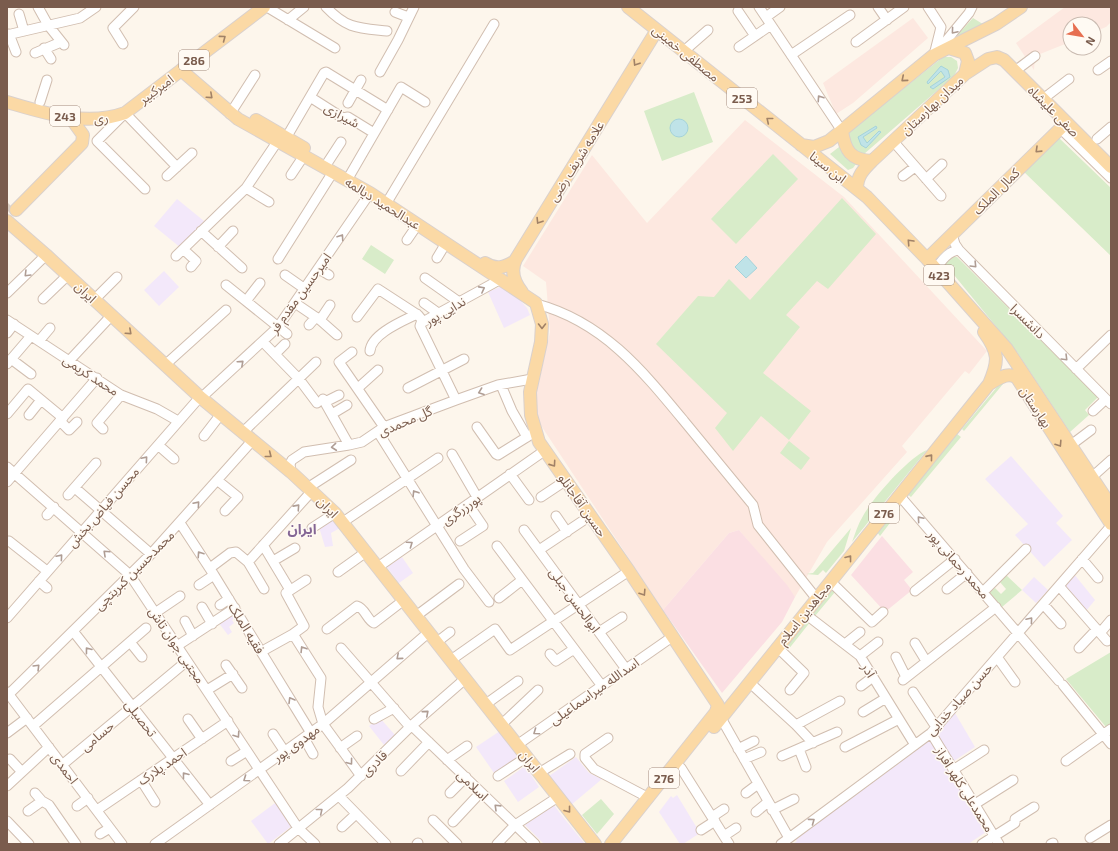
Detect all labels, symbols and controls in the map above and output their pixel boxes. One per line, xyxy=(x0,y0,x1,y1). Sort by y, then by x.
north arrow xyxy=(1062,16,1102,56)
street label: مصطفی خمینی xyxy=(649,21,723,86)
one-way arrow xyxy=(951,27,958,34)
text: N xyxy=(1083,35,1099,48)
one-way arrow xyxy=(218,36,225,43)
road number: 286 xyxy=(179,50,209,70)
one-way arrow xyxy=(634,59,641,66)
street label: امیرکبیر xyxy=(135,71,177,108)
street label: میدان بهارستان xyxy=(897,72,967,139)
one-way arrow xyxy=(901,75,909,82)
street label: صفی علیشاه xyxy=(1024,82,1083,141)
road number: 253 xyxy=(727,88,757,108)
one-way arrow xyxy=(205,91,213,99)
one-way arrow xyxy=(817,95,825,102)
street label: شیرازی xyxy=(321,99,362,132)
road number: 243 xyxy=(50,106,80,126)
street label: ری xyxy=(93,109,109,128)
street label: علامه شریف رضی xyxy=(545,117,608,205)
one-way arrow xyxy=(767,117,774,124)
one-way arrow xyxy=(1035,145,1043,153)
street label: ابن سینا xyxy=(806,148,850,187)
street label: کمال الملک xyxy=(969,164,1024,218)
street label: عبدالحمید دیالمه xyxy=(342,173,424,233)
one-way arrow xyxy=(537,217,544,224)
one-way arrow xyxy=(336,234,343,241)
one-way arrow xyxy=(908,239,915,247)
street label: امیرحسین مقدم فر xyxy=(265,250,336,338)
one-way arrow xyxy=(969,260,977,268)
road number: 423 xyxy=(924,265,954,285)
one-way arrow xyxy=(24,269,32,277)
street label: ایران xyxy=(71,278,100,307)
one-way arrow xyxy=(478,287,485,294)
street label: ندایی پور xyxy=(421,293,469,331)
street label: دانشسرا xyxy=(1007,300,1049,342)
one-way arrow xyxy=(538,323,546,329)
one-way arrow xyxy=(124,328,132,335)
street label: محمد کریمی xyxy=(59,351,122,400)
one-way arrow xyxy=(1060,353,1068,361)
one-way arrow xyxy=(236,360,243,367)
street label: بهارستان xyxy=(1016,383,1055,431)
one-way arrow xyxy=(477,387,484,395)
street label: گل محمدی xyxy=(376,402,435,440)
one-way arrow xyxy=(1055,439,1062,446)
one-way arrow xyxy=(331,442,337,451)
one-way arrow xyxy=(265,450,272,457)
one-way arrow xyxy=(925,454,932,461)
one-way arrow xyxy=(141,456,148,463)
one-way arrow xyxy=(548,459,555,466)
street label: محسن فیاض بخش xyxy=(64,463,143,551)
street label: حسین آقاجانلو xyxy=(555,470,611,541)
one-way arrow xyxy=(413,490,420,497)
street label: پورزرگری xyxy=(438,490,485,530)
street label: ایران xyxy=(313,493,342,522)
one-way arrow xyxy=(192,501,199,509)
road number: 276 xyxy=(869,503,899,523)
one-way arrow xyxy=(292,504,300,512)
one-way arrow xyxy=(917,516,924,524)
district label: ایران xyxy=(288,520,317,538)
street label: محمد رحمانی پور xyxy=(922,525,993,603)
street label: محمدحسین کبریتچی xyxy=(91,527,179,615)
one-way arrow xyxy=(405,542,412,549)
one-way arrow xyxy=(103,550,111,558)
one-way arrow xyxy=(197,551,205,558)
one-way arrow xyxy=(55,554,62,561)
one-way arrow xyxy=(844,555,851,562)
street label: ابوالحسن جبلی xyxy=(545,564,604,636)
street label: مجاهدین اسلام xyxy=(774,578,836,649)
one-way arrow xyxy=(638,589,645,596)
street label: فقیه الملک xyxy=(225,599,269,657)
street label: مجتبی جوان تاش xyxy=(145,604,209,687)
one-way arrow xyxy=(1026,617,1033,624)
one-way arrow xyxy=(300,646,307,653)
one-way arrow xyxy=(85,648,92,655)
one-way arrow xyxy=(397,653,404,660)
street label: اسدالله میراسماعیلی xyxy=(546,654,642,729)
street label: آذر xyxy=(858,659,880,681)
street label: حسن صیاد خدایی xyxy=(922,659,997,739)
one-way arrow xyxy=(32,664,40,671)
street label: تحصیلی xyxy=(121,696,161,741)
one-way arrow xyxy=(288,697,295,704)
one-way arrow xyxy=(421,711,428,718)
street label: حسامی xyxy=(77,717,118,755)
street label: مهدوی پور xyxy=(269,721,324,768)
one-way arrow xyxy=(533,727,540,735)
one-way arrow xyxy=(232,731,239,738)
street label: محمدعلی کلهر افراز xyxy=(931,742,998,835)
street label: احمد پلارک xyxy=(135,744,191,790)
street label: قادرى xyxy=(358,746,391,780)
street label: ایران xyxy=(516,747,544,776)
street label: احمدی xyxy=(47,749,82,787)
one-way arrow xyxy=(345,757,352,764)
street label: اسلامی xyxy=(453,766,492,804)
road number: 276 xyxy=(649,768,679,788)
one-way arrow xyxy=(183,772,190,779)
one-way arrow xyxy=(243,775,250,782)
one-way arrow xyxy=(494,804,502,812)
one-way arrow xyxy=(564,806,571,813)
one-way arrow xyxy=(315,808,323,815)
one-way arrow xyxy=(808,819,815,826)

